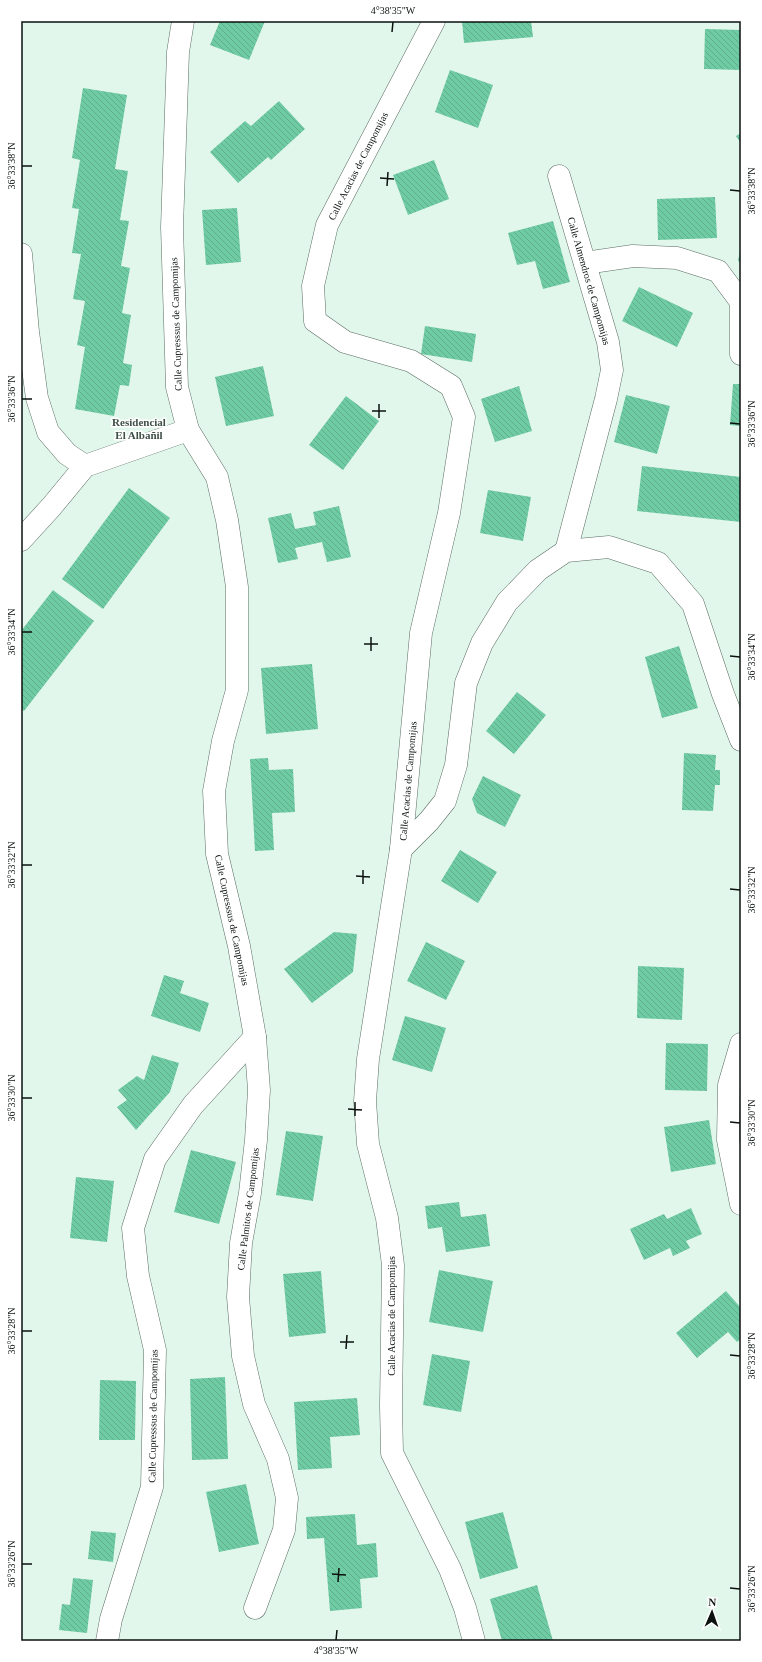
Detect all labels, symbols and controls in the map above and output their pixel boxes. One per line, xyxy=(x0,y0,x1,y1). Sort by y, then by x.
text: 4°38'35"W xyxy=(371,5,416,16)
street label: Calle Acacias de Campomijas xyxy=(326,110,390,222)
text: 36°33'38"N xyxy=(6,142,17,190)
text: 36°33'38"N xyxy=(746,167,757,215)
street label: Calle Almendros de Campomijas xyxy=(565,216,613,346)
street label: Calle Cupresssus de Campomijas xyxy=(168,257,184,391)
text: 36°33'36"N xyxy=(6,375,17,423)
text: 36°33'36"N xyxy=(746,400,757,448)
district label: Residencial El Albañil xyxy=(112,416,166,441)
text: 36°33'34"N xyxy=(6,608,17,656)
text: 36°33'34"N xyxy=(746,633,757,681)
street label: Calle Acacias de Campomijas xyxy=(397,721,419,841)
text: 36°33'32"N xyxy=(6,841,17,889)
street label: Calle Cupresssus de Campomijas xyxy=(213,854,251,987)
text: 36°33'32"N xyxy=(746,866,757,914)
text: 36°33'30"N xyxy=(6,1074,17,1122)
text: 36°33'30"N xyxy=(746,1099,757,1147)
street label: Calle Palmitos de Campomijas xyxy=(235,1147,261,1271)
street label: Calle Acacias de Campomijas xyxy=(386,1256,397,1376)
text: 36°33'28"N xyxy=(6,1307,17,1355)
text: 36°33'28"N xyxy=(746,1332,757,1380)
street label: Calle Cupresssus de Campomijas xyxy=(146,1349,160,1483)
text: 36°33'26"N xyxy=(6,1540,17,1588)
text: 36°33'26"N xyxy=(746,1565,757,1613)
north arrow xyxy=(692,1592,732,1632)
text: N xyxy=(708,1596,717,1608)
text: 4°38'35"W xyxy=(314,1645,359,1656)

